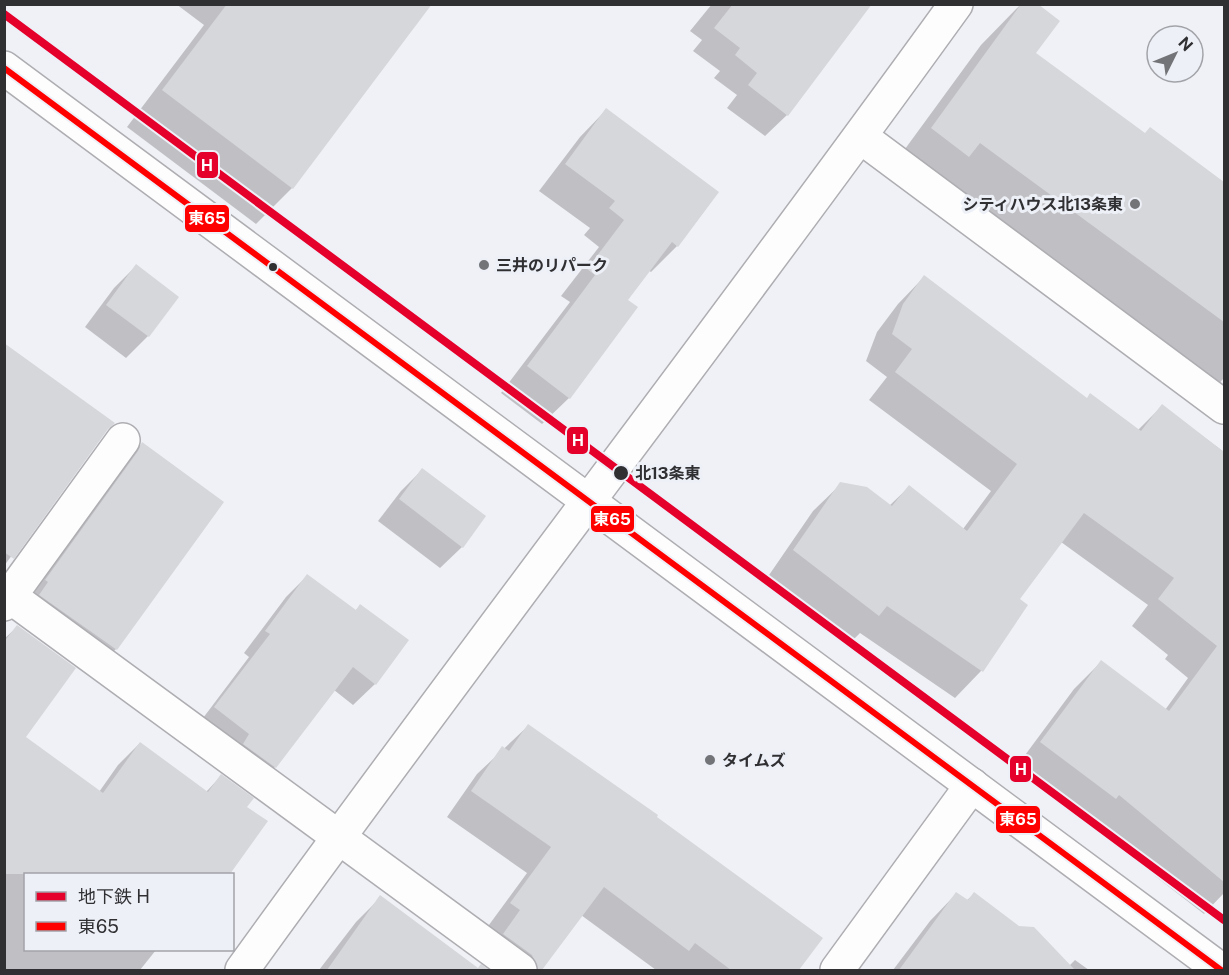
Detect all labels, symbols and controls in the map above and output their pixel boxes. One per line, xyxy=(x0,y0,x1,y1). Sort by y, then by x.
north arrow xyxy=(1145,24,1205,84)
text: N xyxy=(1174,33,1197,55)
line badge: H xyxy=(196,151,219,179)
text: H xyxy=(201,156,213,175)
place label: シティハウス北13条東 xyxy=(962,195,1123,214)
marker: シティハウス北13条東 xyxy=(1128,197,1142,211)
line badge: 東65 xyxy=(184,204,230,233)
text: 東65 xyxy=(188,209,226,228)
place label: 三井のリパーク xyxy=(496,256,608,275)
marker: 三井のリパーク xyxy=(477,258,491,272)
unlabelled marker xyxy=(267,261,279,273)
line badge: H xyxy=(566,426,589,455)
text: H xyxy=(572,431,584,450)
marker: 北13条東 xyxy=(612,464,630,482)
place label: 北13条東 xyxy=(635,464,701,483)
line badge: 東65 xyxy=(590,505,635,533)
text: 東65 xyxy=(593,510,631,529)
place label: タイムズ xyxy=(722,751,786,770)
marker: タイムズ xyxy=(703,753,717,767)
line badge: H xyxy=(1009,755,1032,783)
text: H xyxy=(1015,760,1027,779)
line badge: 東65 xyxy=(995,805,1041,834)
text: 東65 xyxy=(999,810,1037,829)
legend xyxy=(24,873,234,951)
text: 地下鉄 H xyxy=(78,886,150,907)
text: 東65 xyxy=(78,916,119,937)

